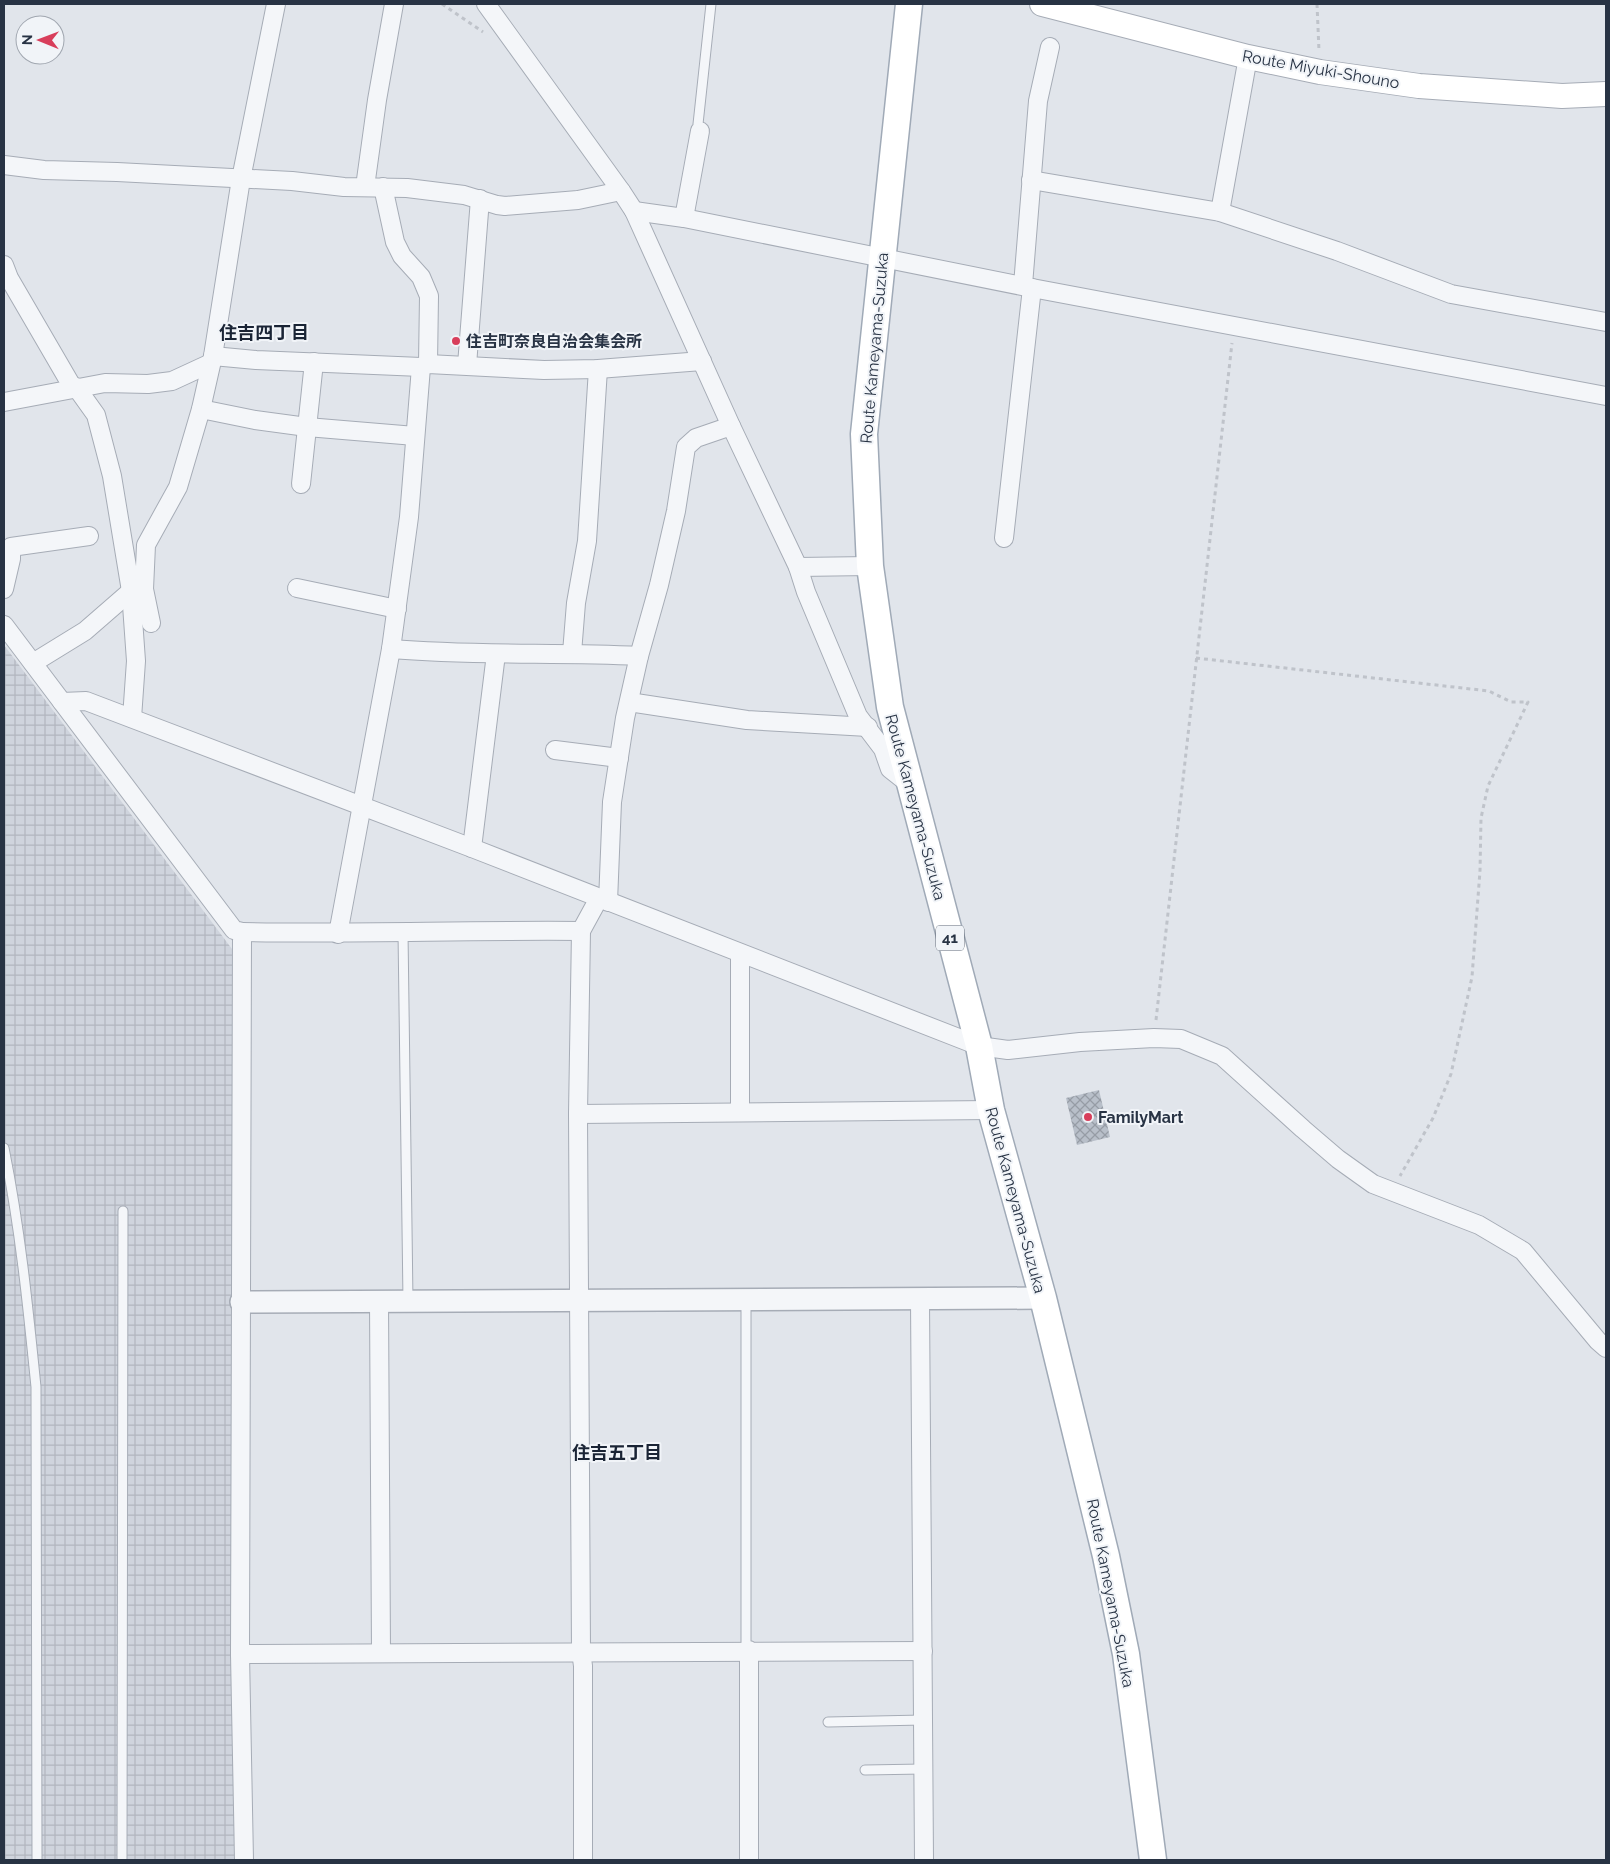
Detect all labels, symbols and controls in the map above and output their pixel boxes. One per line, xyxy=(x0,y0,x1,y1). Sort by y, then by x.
north arrow xyxy=(15,15,65,65)
text: N xyxy=(19,34,35,45)
street label: Route Miyuki-Shouno xyxy=(1241,46,1401,93)
street label: Route Kameyama-Suzuka xyxy=(857,252,892,444)
district label: 住吉四丁目 xyxy=(219,322,309,343)
place label: 住吉町奈良自治会集会所 xyxy=(465,332,642,351)
marker: 住吉町奈良自治会集会所 xyxy=(450,335,462,347)
street label: Route Kameyama-Suzuka xyxy=(882,712,950,902)
road number: 41 xyxy=(936,926,964,950)
street label: Route Kameyama-Suzuka xyxy=(982,1105,1050,1295)
place label: FamilyMart xyxy=(1098,1108,1183,1127)
marker: FamilyMart xyxy=(1082,1111,1094,1123)
district label: 住吉五丁目 xyxy=(572,1442,662,1463)
street label: Route Kameyama-Suzuka xyxy=(1083,1497,1138,1689)

